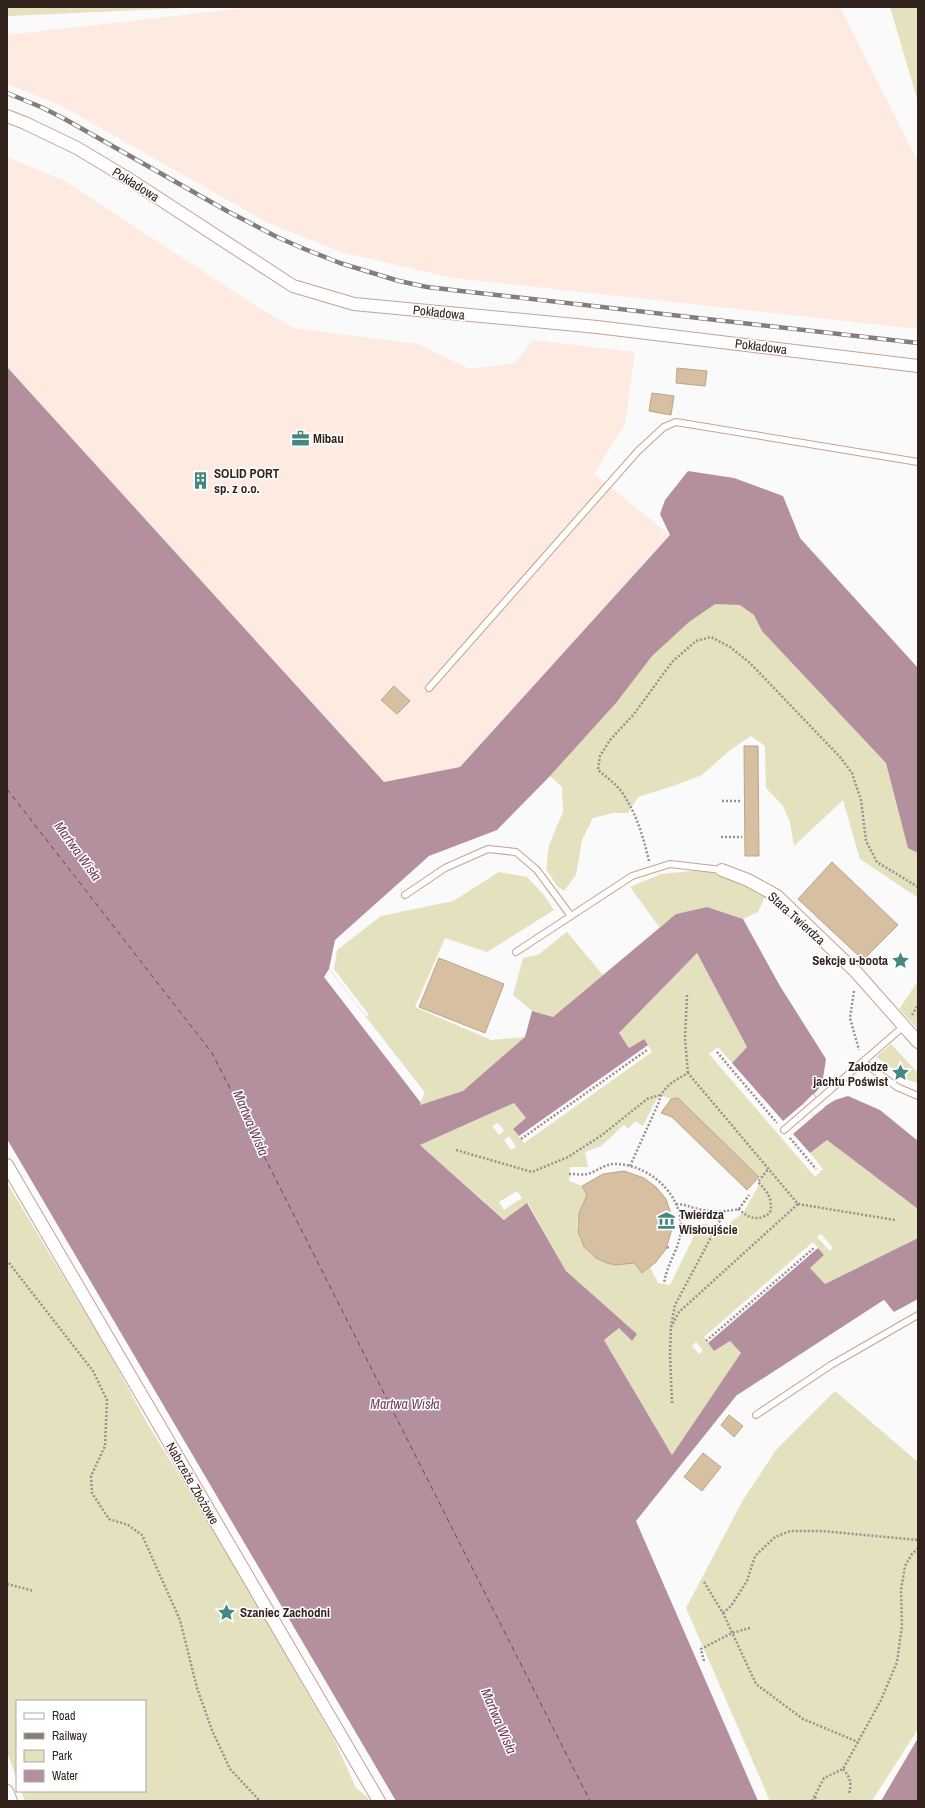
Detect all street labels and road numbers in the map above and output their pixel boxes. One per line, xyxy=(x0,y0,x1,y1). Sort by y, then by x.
street label: Pokładowa xyxy=(109,163,162,205)
street label: Pokładowa xyxy=(412,301,466,324)
street label: Pokładowa xyxy=(734,335,788,358)
street label: Stara Twierdza xyxy=(764,888,829,949)
street label: Nabrzeże Zbożowe xyxy=(162,1439,223,1527)

